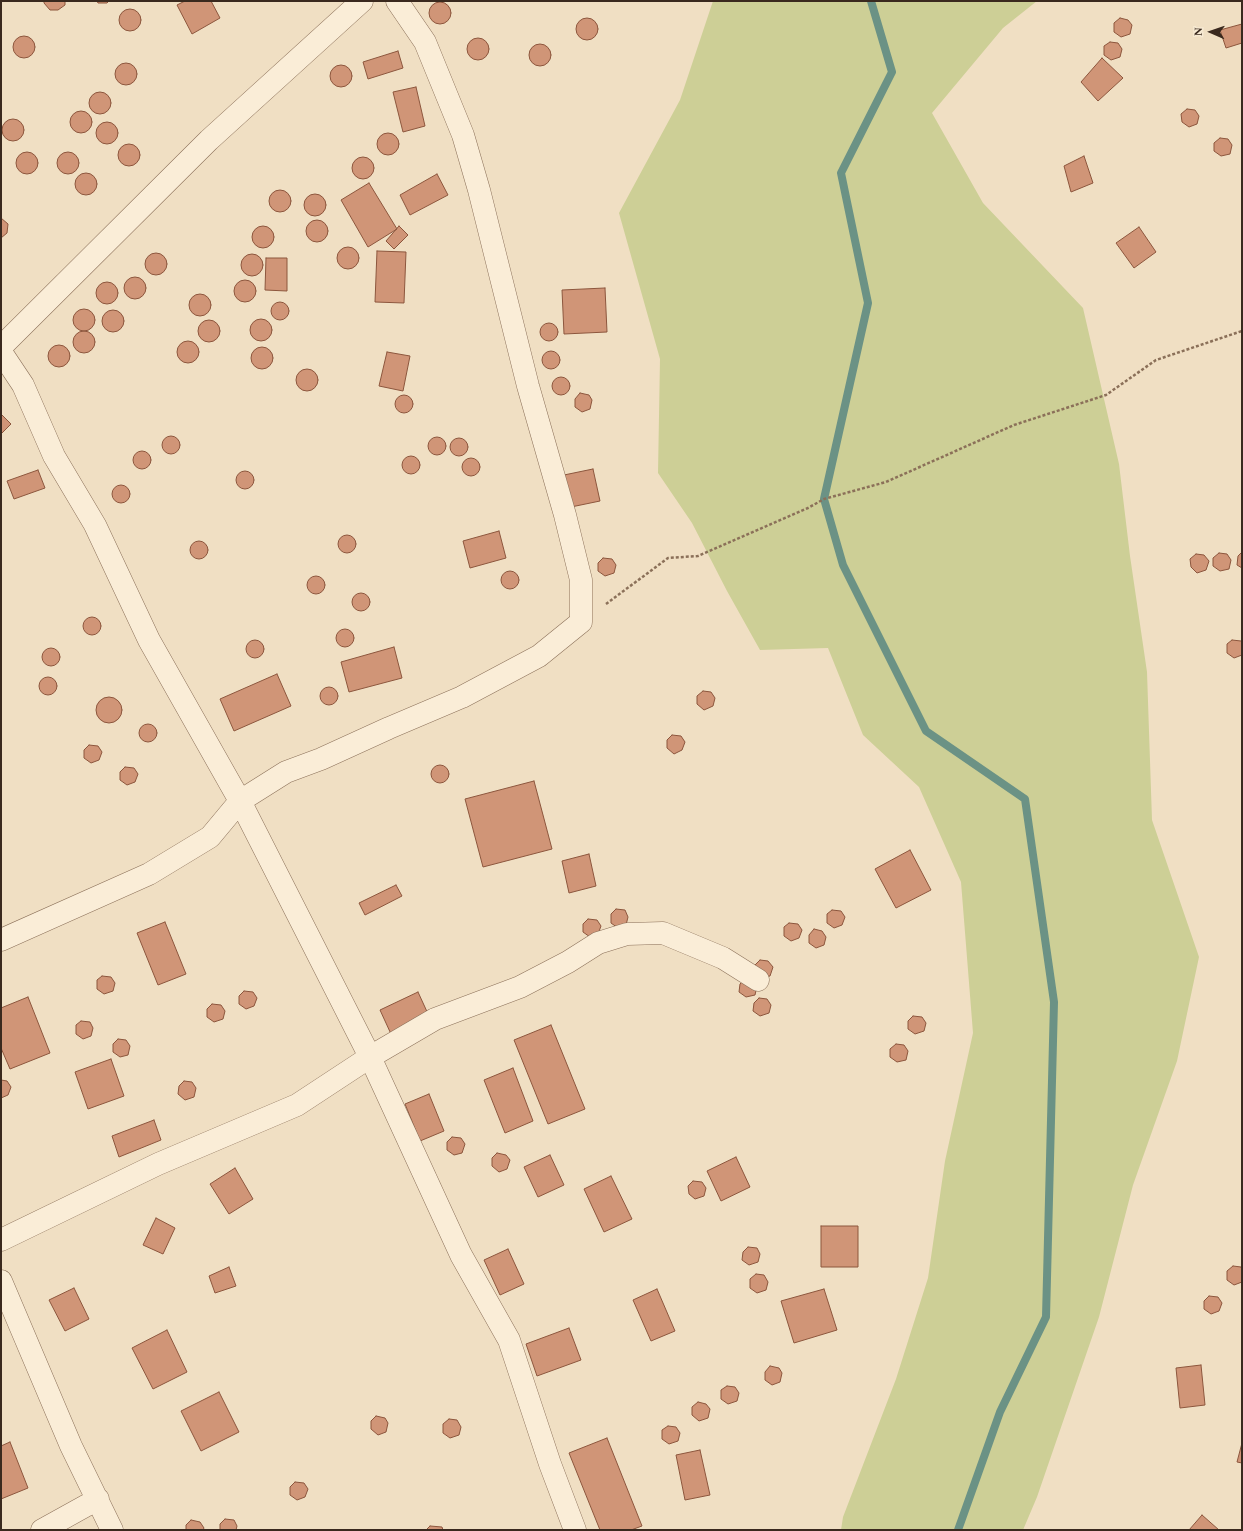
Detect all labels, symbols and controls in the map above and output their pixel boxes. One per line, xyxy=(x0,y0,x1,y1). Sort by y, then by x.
north arrow xyxy=(1191,12,1231,52)
text: N xyxy=(1190,27,1207,36)

